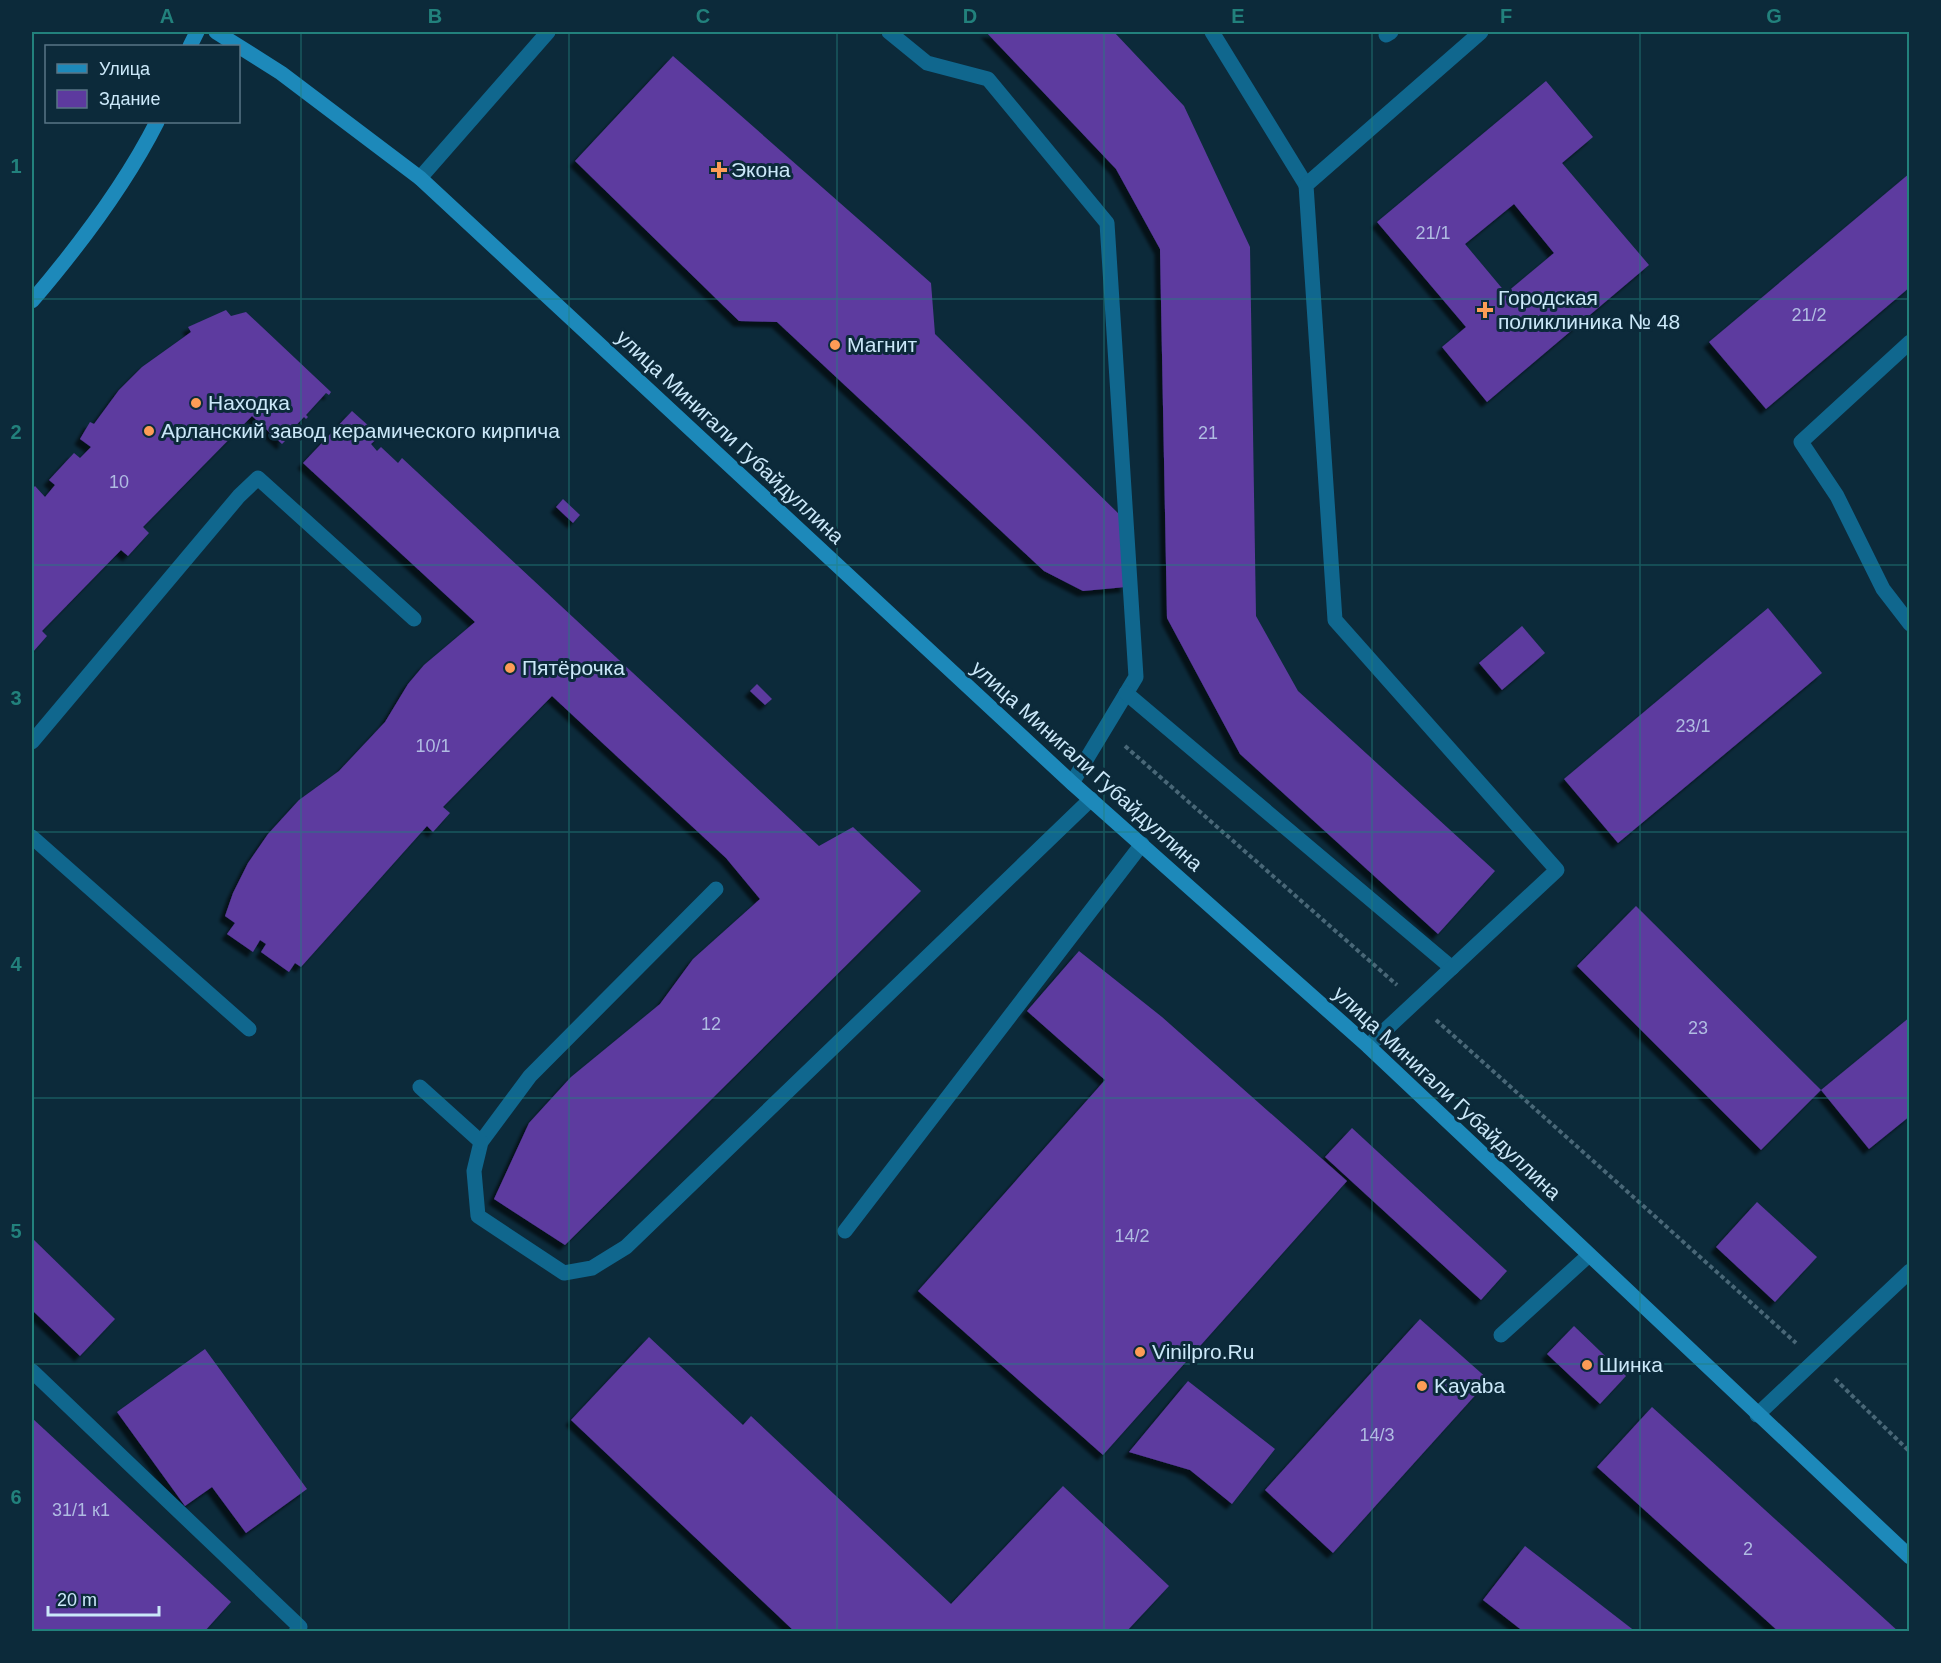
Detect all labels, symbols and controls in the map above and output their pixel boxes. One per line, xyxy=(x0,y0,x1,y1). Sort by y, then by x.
text: A xyxy=(160,5,174,27)
text: B xyxy=(428,5,442,27)
text: C xyxy=(696,5,710,27)
text: D xyxy=(963,5,977,27)
text: E xyxy=(1231,5,1245,27)
text: F xyxy=(1500,5,1512,27)
text: G xyxy=(1766,5,1782,27)
legend xyxy=(45,45,240,123)
text: Улица xyxy=(99,59,151,79)
text: Здание xyxy=(99,89,160,109)
text: 1 xyxy=(10,155,22,177)
place label: Экона xyxy=(731,158,791,181)
marker: Экона xyxy=(712,163,726,177)
house number: 21/1 xyxy=(1415,223,1451,243)
place label: Городская поликлиника № 48 xyxy=(1498,286,1680,333)
marker: Городская поликлиника № 48 xyxy=(1476,301,1494,319)
house number: 21/2 xyxy=(1791,305,1827,325)
street label: улица Минигали Губайдуллина xyxy=(612,325,849,548)
place label: Магнит xyxy=(847,333,917,356)
marker: Магнит xyxy=(828,338,842,352)
place label: Находка xyxy=(208,391,290,414)
marker: Находка xyxy=(189,396,203,410)
place label: Арланский завод керамического кирпича xyxy=(161,419,560,442)
text: 2 xyxy=(10,421,22,443)
house number: 21 xyxy=(1198,423,1218,443)
marker: Арланский завод керамического кирпича xyxy=(142,424,156,438)
house number: 10 xyxy=(109,472,129,492)
place label: Пятёрочка xyxy=(522,656,625,679)
street label: улица Минигали Губайдуллина xyxy=(967,656,1208,876)
marker: Пятёрочка xyxy=(503,661,517,675)
text: 3 xyxy=(10,687,22,709)
house number: 23/1 xyxy=(1675,716,1711,736)
house number: 10/1 xyxy=(415,736,451,756)
text: 4 xyxy=(10,953,22,975)
street label: улица Минигали Губайдуллина xyxy=(1329,981,1566,1204)
house number: 12 xyxy=(701,1014,721,1034)
house number: 23 xyxy=(1688,1018,1708,1038)
text: 5 xyxy=(10,1220,22,1242)
house number: 14/2 xyxy=(1114,1226,1150,1246)
place label: Vinilpro.Ru xyxy=(1152,1340,1254,1363)
marker: Vinilpro.Ru xyxy=(1133,1345,1147,1359)
place label: Шинка xyxy=(1599,1353,1663,1376)
marker: Шинка xyxy=(1580,1358,1594,1372)
place label: Kayaba xyxy=(1434,1374,1506,1397)
marker: Kayaba xyxy=(1415,1379,1429,1393)
house number: 14/3 xyxy=(1359,1425,1395,1445)
text: 6 xyxy=(10,1486,22,1508)
house number: 31/1 к1 xyxy=(52,1500,110,1520)
house number: 2 xyxy=(1743,1539,1753,1559)
scale bar xyxy=(48,1579,159,1617)
text: 20 m xyxy=(57,1590,97,1610)

